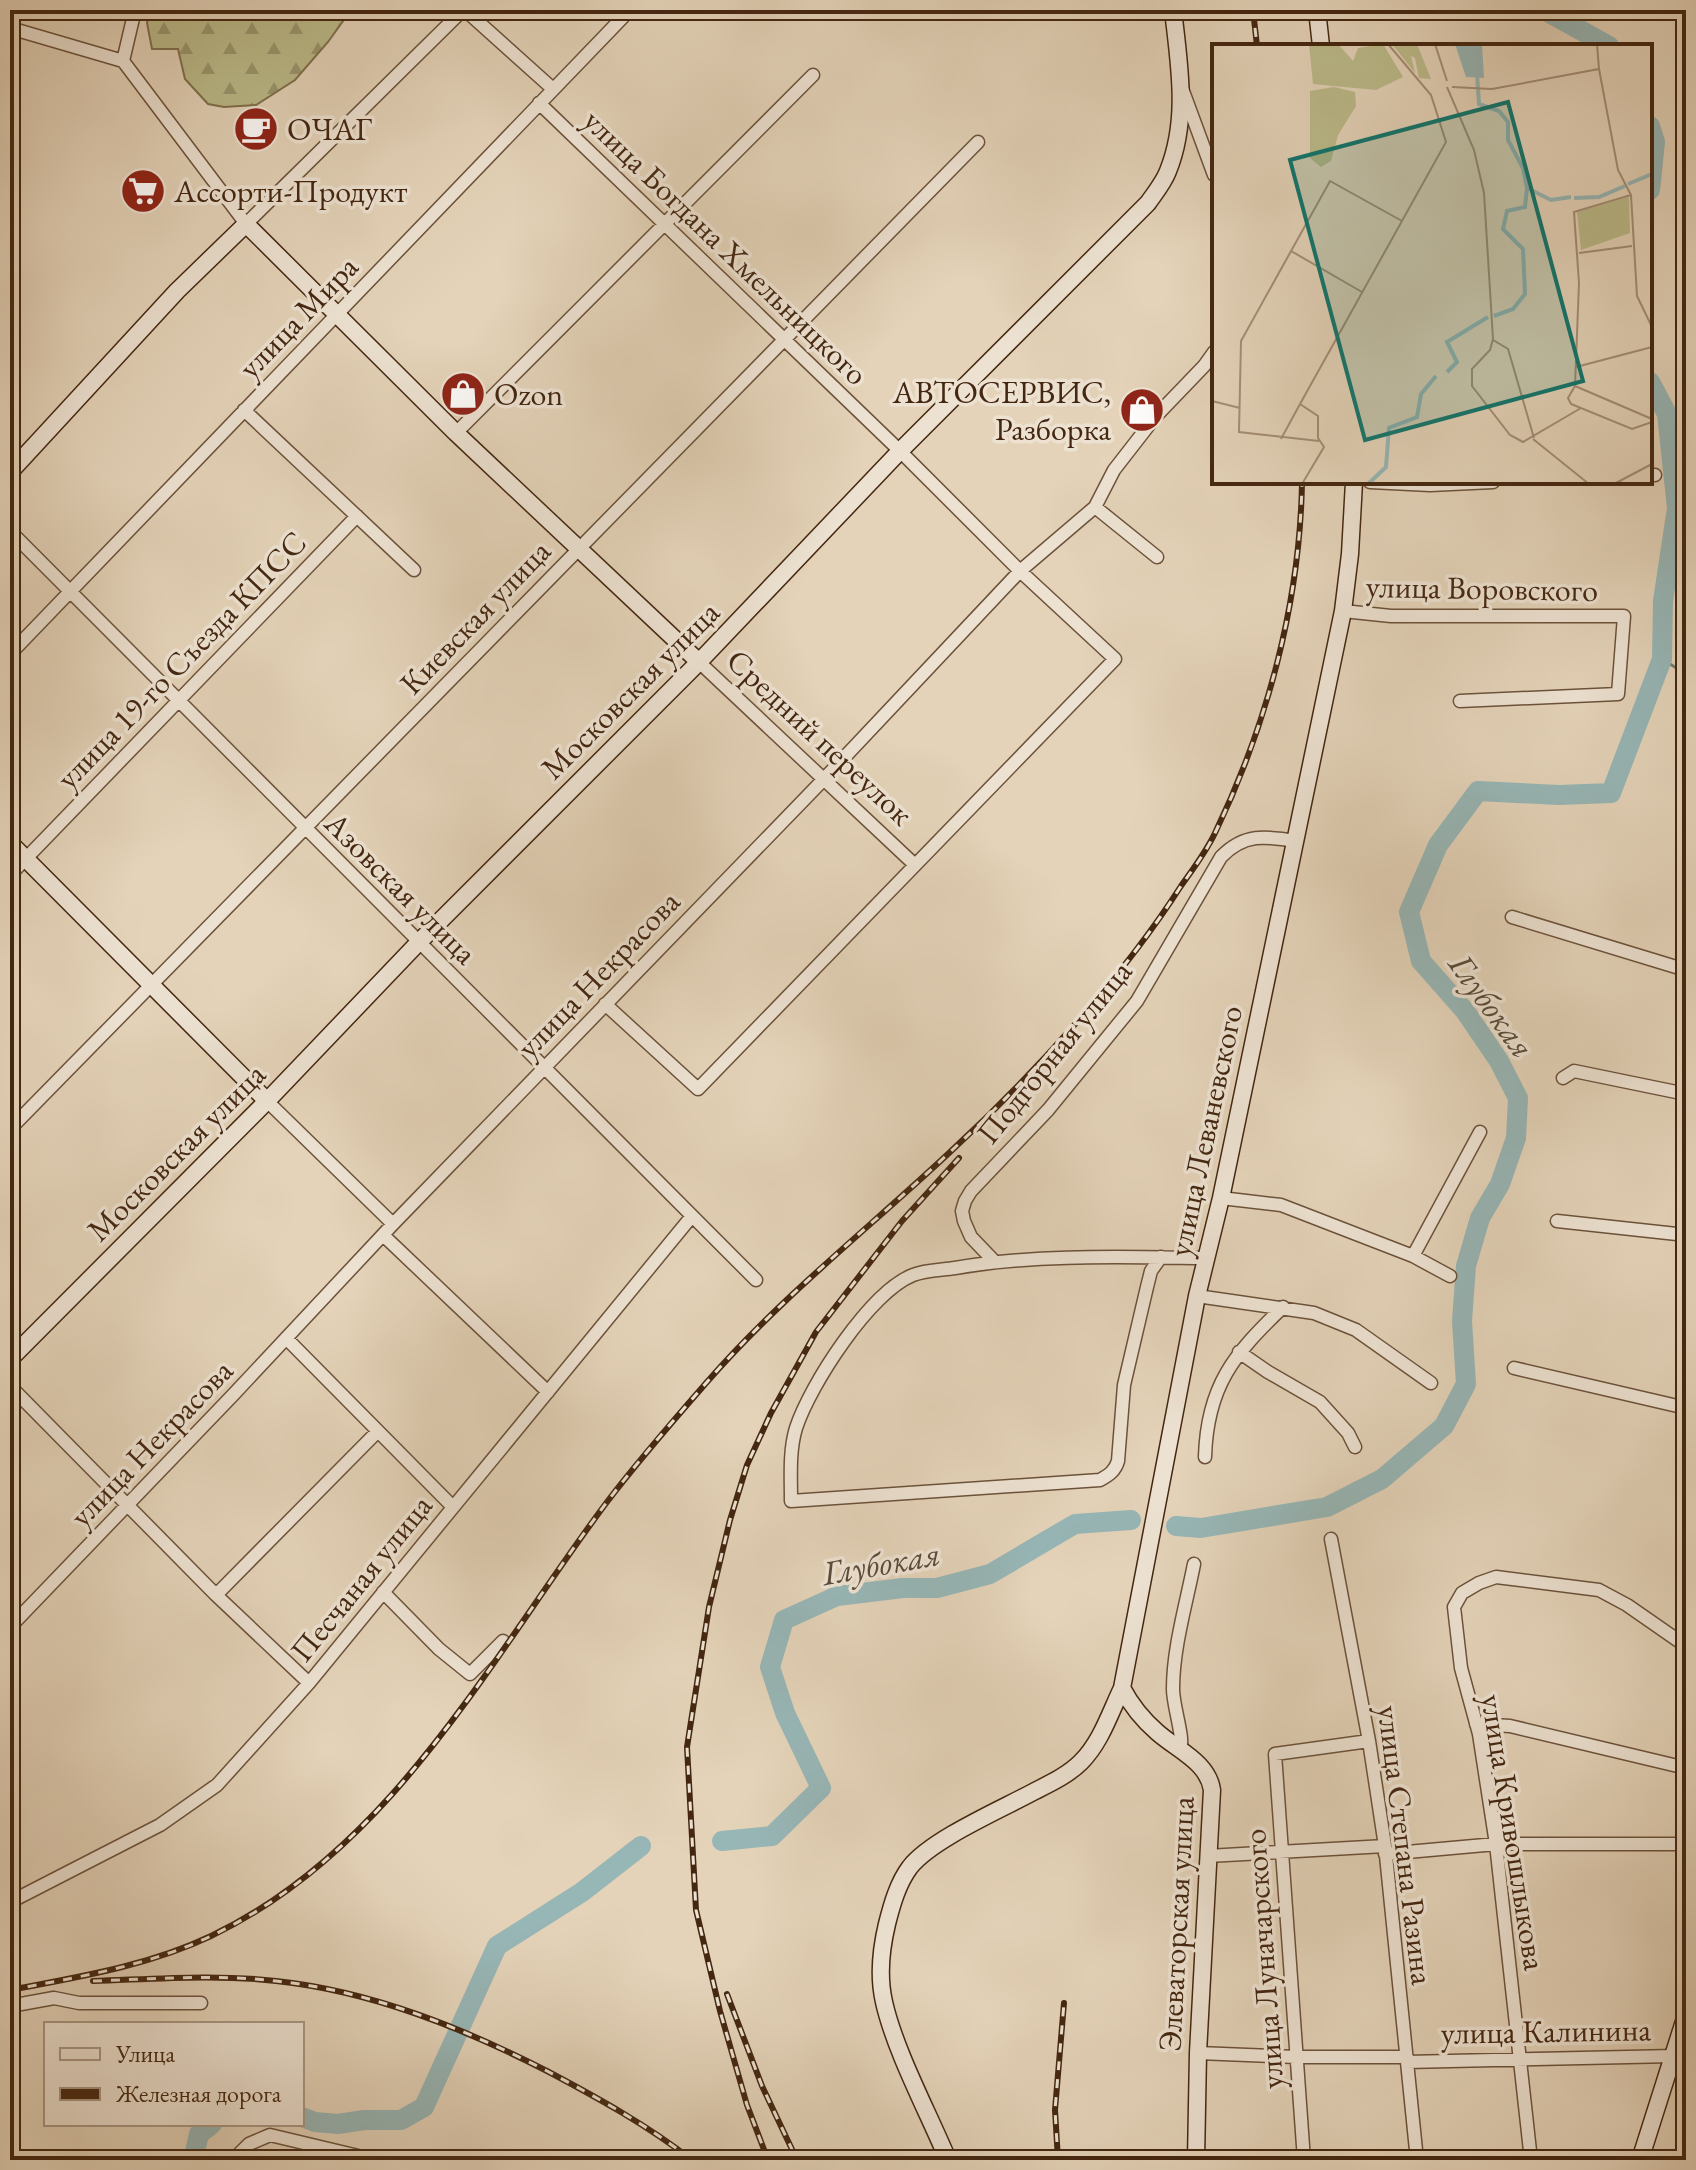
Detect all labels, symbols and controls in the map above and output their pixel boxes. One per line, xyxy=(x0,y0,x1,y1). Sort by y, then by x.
inset map xyxy=(1212,44,1652,484)
street label: улица Богдана Хмельницкого xyxy=(575,100,877,394)
cafe icon: ОЧАГ xyxy=(232,105,280,153)
place label: ОЧАГ xyxy=(287,108,372,150)
supermarket icon: Ассорти-Продукт xyxy=(119,167,167,215)
place label: Ассорти-Продукт xyxy=(173,170,407,212)
street label: улица Мира xyxy=(229,246,367,388)
shop icon: Ozon xyxy=(439,370,487,418)
place label: АВТОСЕРВИС, Разборка xyxy=(892,371,1111,450)
place label: Ozon xyxy=(494,373,563,415)
shop icon: АВТОСЕРВИС, Разборка xyxy=(1118,386,1166,434)
street label: улица 19-го Съезда КПСС xyxy=(47,522,315,798)
street label: Киевская улица xyxy=(391,530,560,703)
street label: улица Воровского xyxy=(1366,565,1598,611)
street label: Московская улица xyxy=(532,591,729,788)
street label: Средний переулок xyxy=(718,640,922,834)
street label: Азовская улица xyxy=(315,802,486,973)
street label: улица Некрасова xyxy=(507,881,689,1067)
water label: Глубокая xyxy=(1439,943,1545,1066)
street label: Подгорная улица xyxy=(967,951,1141,1153)
street label: улица Леваневского xyxy=(1158,1002,1252,1260)
street label: Московская улица xyxy=(78,1053,275,1250)
street label: улица Некрасова xyxy=(60,1350,242,1536)
street label: Песчаная улица xyxy=(281,1486,441,1670)
water label: Глубокая xyxy=(817,1531,944,1595)
street label: улица Кривошлыкова xyxy=(1471,1691,1557,1973)
street label: улица Степана Разина xyxy=(1368,1703,1444,1987)
street label: Элеваторская улица xyxy=(1148,1795,1204,2053)
street label: улица Луначарского xyxy=(1233,1828,1293,2090)
street label: улица Калинина xyxy=(1440,2008,1652,2054)
legend xyxy=(44,2022,304,2126)
text: Улица xyxy=(115,2038,175,2069)
text: Железная дорога xyxy=(115,2078,282,2109)

